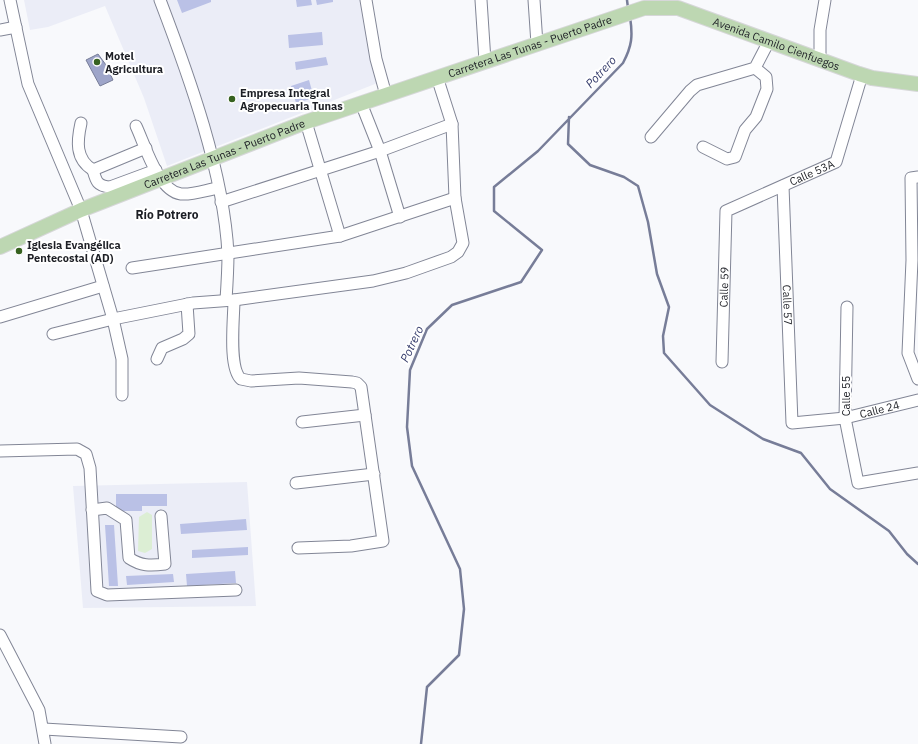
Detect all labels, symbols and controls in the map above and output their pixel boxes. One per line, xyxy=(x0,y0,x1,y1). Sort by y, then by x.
street label: Carretera Las Tunas - Puerto Padre xyxy=(446,12,614,81)
street label: Avenida Camilo Cienfuegos xyxy=(711,14,842,73)
place label: Motel Agricultura xyxy=(105,49,163,76)
water label: Potrero xyxy=(582,52,620,91)
marker: Motel Agricultura xyxy=(92,57,102,67)
place label: Empresa Integral Agropecuaria Tunas xyxy=(240,86,343,113)
marker: Empresa Integral Agropecuaria Tunas xyxy=(227,94,237,104)
street label: Carretera Las Tunas - Puerto Padre xyxy=(142,116,307,192)
street label: Calle 53A xyxy=(787,157,836,189)
district label: Río Potrero xyxy=(135,207,199,222)
place label: Iglesia Evangélica Pentecostal (AD) xyxy=(27,238,121,265)
marker: Iglesia Evangélica Pentecostal (AD) xyxy=(14,246,24,256)
street label: Calle 59 xyxy=(716,267,732,307)
street label: Calle 57 xyxy=(780,284,795,325)
water label: Potrero xyxy=(397,323,427,364)
street label: Calle 55 xyxy=(839,376,853,416)
street label: Calle 24 xyxy=(858,398,901,421)

